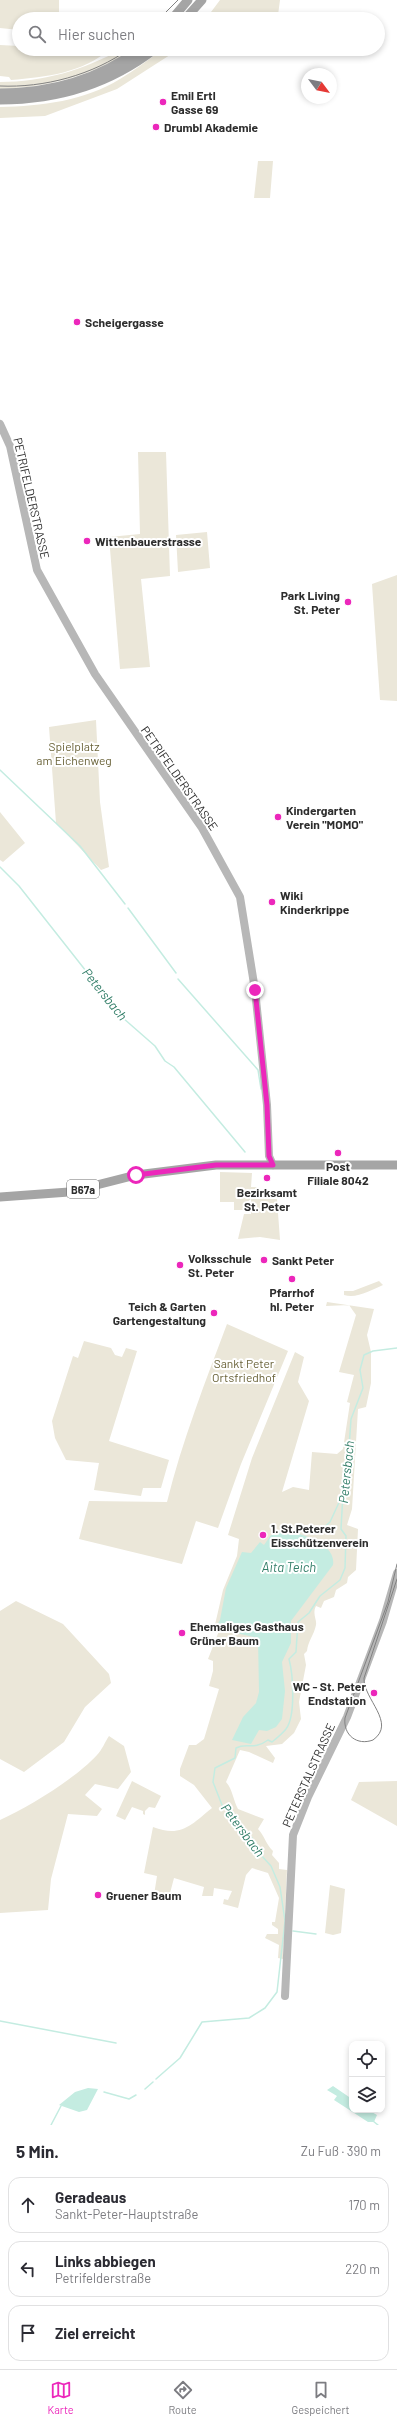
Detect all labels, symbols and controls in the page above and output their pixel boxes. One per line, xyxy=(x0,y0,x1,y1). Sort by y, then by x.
search box xyxy=(12,12,385,56)
icon: search xyxy=(26,23,48,45)
text: Hier suchen xyxy=(58,25,135,43)
north arrow xyxy=(301,68,337,104)
place label: Emil Ertl Gasse 69 xyxy=(171,88,218,116)
marker: Emil Ertl Gasse 69 xyxy=(158,97,168,107)
place label: Drumbl Akademie xyxy=(164,120,259,134)
marker: Drumbl Akademie xyxy=(151,122,161,132)
place label: Scheigergasse xyxy=(85,315,164,329)
marker: Scheigergasse xyxy=(72,317,82,327)
street label: PETRIFELDERSTRASSE xyxy=(11,436,53,560)
place label: Wittenbauerstrasse xyxy=(95,534,202,548)
marker: Wittenbauerstrasse xyxy=(82,536,92,546)
place label: Park Living St. Peter xyxy=(281,588,340,616)
marker: Park Living St. Peter xyxy=(343,597,353,607)
street label: PETRIFELDERSTRASSE xyxy=(139,723,221,833)
park label: Spielplatz am Eichenweg xyxy=(36,739,112,767)
place label: Kindergarten Verein "MOMO" xyxy=(286,803,364,831)
marker: Kindergarten Verein "MOMO" xyxy=(273,812,283,822)
place label: Wiki Kinderkrippe xyxy=(280,888,350,916)
marker: Wiki Kinderkrippe xyxy=(267,897,277,907)
water label: Petersbach xyxy=(79,965,131,1024)
route end xyxy=(246,981,264,999)
marker: Post Filiale 8042 xyxy=(333,1148,343,1158)
place label: Post Filiale 8042 xyxy=(307,1159,369,1187)
route start xyxy=(127,1166,145,1184)
marker: Bezirksamt St. Peter xyxy=(262,1173,272,1183)
road number: B67a xyxy=(67,1180,99,1198)
place label: Bezirksamt St. Peter xyxy=(237,1185,298,1213)
place label: Volksschule St. Peter xyxy=(188,1251,252,1279)
place label: Sankt Peter xyxy=(272,1253,335,1267)
marker: Sankt Peter xyxy=(259,1255,269,1265)
marker: Volksschule St. Peter xyxy=(175,1260,185,1270)
marker: Pfarrhof hl. Peter xyxy=(287,1274,297,1284)
place label: Pfarrhof hl. Peter xyxy=(270,1285,315,1313)
place label: Teich & Garten Gartengestaltung xyxy=(113,1299,206,1327)
marker: Teich & Garten Gartengestaltung xyxy=(209,1308,219,1318)
park label: Sankt Peter Ortsfriedhof xyxy=(212,1356,276,1384)
water label: Petersbach xyxy=(335,1440,357,1504)
place label: 1. St.Peterer Eisschützenverein xyxy=(271,1521,369,1549)
marker: 1. St.Peterer Eisschützenverein xyxy=(258,1530,268,1540)
water label: Aita Teich xyxy=(262,1559,316,1575)
place label: Ehemaliges Gasthaus Grüner Baum xyxy=(190,1619,304,1647)
marker: Ehemaliges Gasthaus Grüner Baum xyxy=(177,1628,187,1638)
place label: WC - St. Peter Endstation xyxy=(293,1679,366,1707)
marker: WC - St. Peter Endstation xyxy=(369,1688,379,1698)
street label: PETERSTALSTRASSE xyxy=(279,1721,337,1829)
water label: Petersbach xyxy=(218,1800,268,1860)
place label: Gruener Baum xyxy=(106,1888,181,1902)
marker: Gruener Baum xyxy=(93,1890,103,1900)
map controls xyxy=(349,2041,385,2113)
button: locate xyxy=(349,2041,385,2077)
button: layers xyxy=(349,2077,385,2113)
text: 5 Min. xyxy=(16,2141,59,2161)
text: Zu Fuß · 390 m xyxy=(301,2143,381,2159)
text: Geradeaus xyxy=(55,2188,126,2206)
icon: ahead xyxy=(17,2194,39,2216)
text: 170 m xyxy=(349,2197,380,2213)
text: Sankt-Peter-Hauptstraße xyxy=(55,2206,198,2222)
text: Links abbiegen xyxy=(55,2252,156,2270)
icon: left xyxy=(17,2258,39,2280)
text: 220 m xyxy=(345,2261,380,2277)
text: Petrifelderstraße xyxy=(55,2270,151,2286)
icon: arrive xyxy=(17,2322,39,2344)
text: Ziel erreicht xyxy=(55,2324,136,2342)
tab: Karte xyxy=(47,2379,74,2416)
tab: Route xyxy=(168,2379,197,2416)
tab: Gespeichert xyxy=(292,2379,350,2416)

